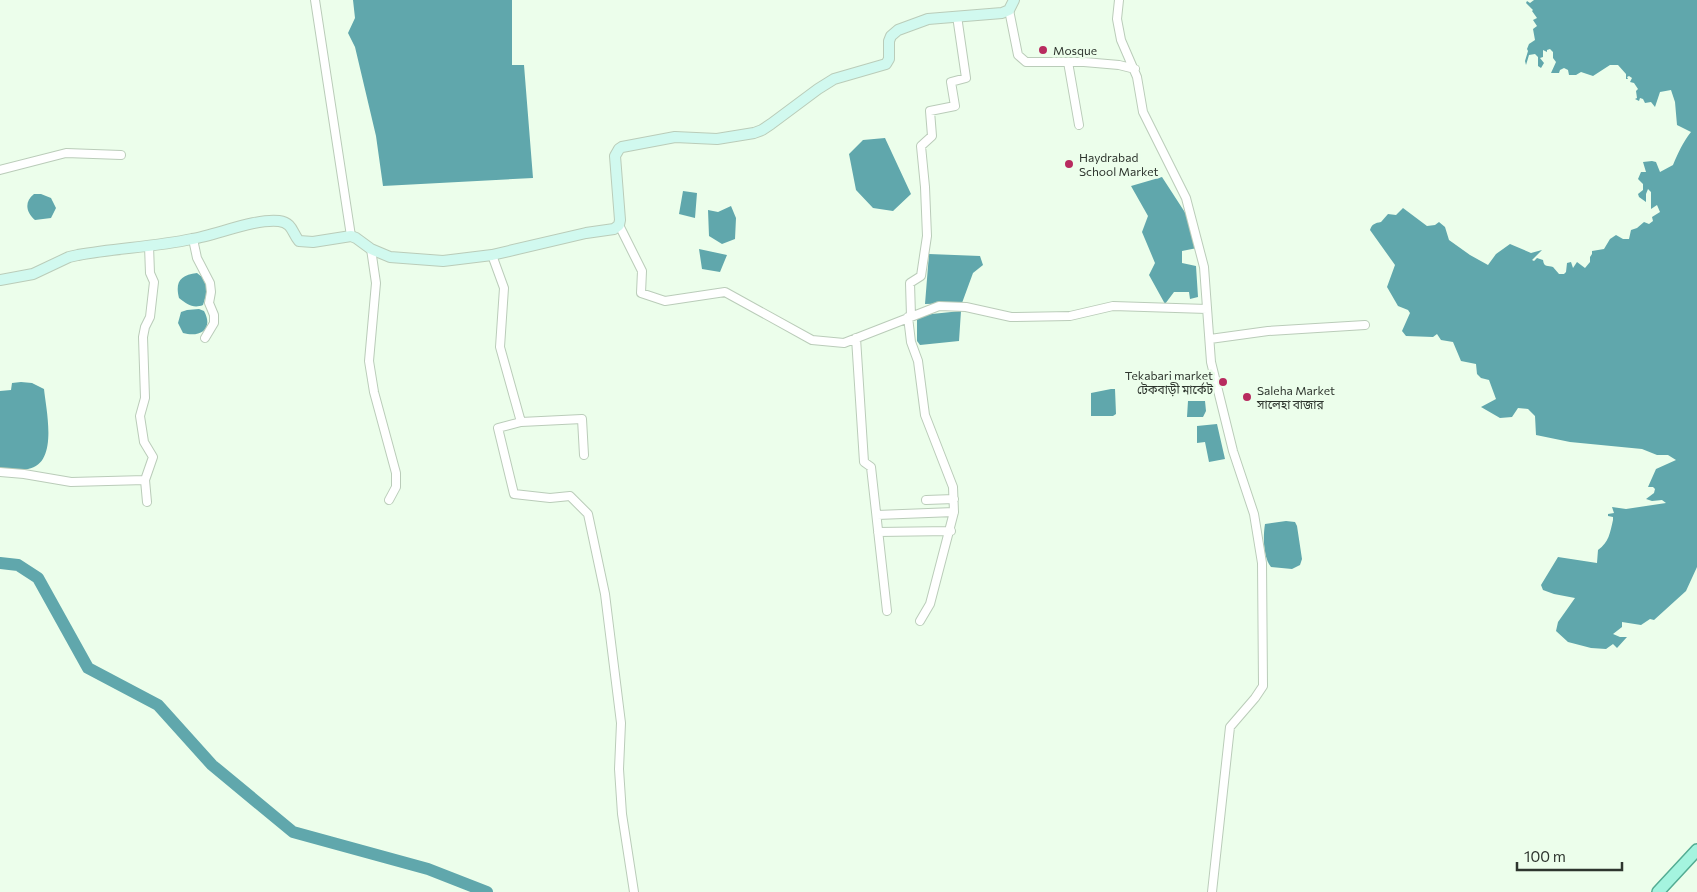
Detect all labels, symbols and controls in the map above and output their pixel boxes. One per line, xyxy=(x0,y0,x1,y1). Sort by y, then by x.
place label: Mosque xyxy=(1053,43,1097,57)
marker: Mosque xyxy=(1037,44,1049,56)
place label: Haydrabad School Market xyxy=(1079,150,1158,178)
marker: Haydrabad School Market xyxy=(1063,158,1075,170)
place label: Tekabari market টেকবাড়ী মার্কেট xyxy=(1125,368,1213,397)
marker: Tekabari market টেকবাড়ী মার্কেট xyxy=(1217,376,1229,388)
place label: Saleha Market সালেহা বাজার xyxy=(1256,383,1335,411)
marker: Saleha Market সালেহা বাজার xyxy=(1241,391,1253,403)
scale bar xyxy=(1517,840,1622,872)
text: 100 m xyxy=(1524,847,1566,865)

